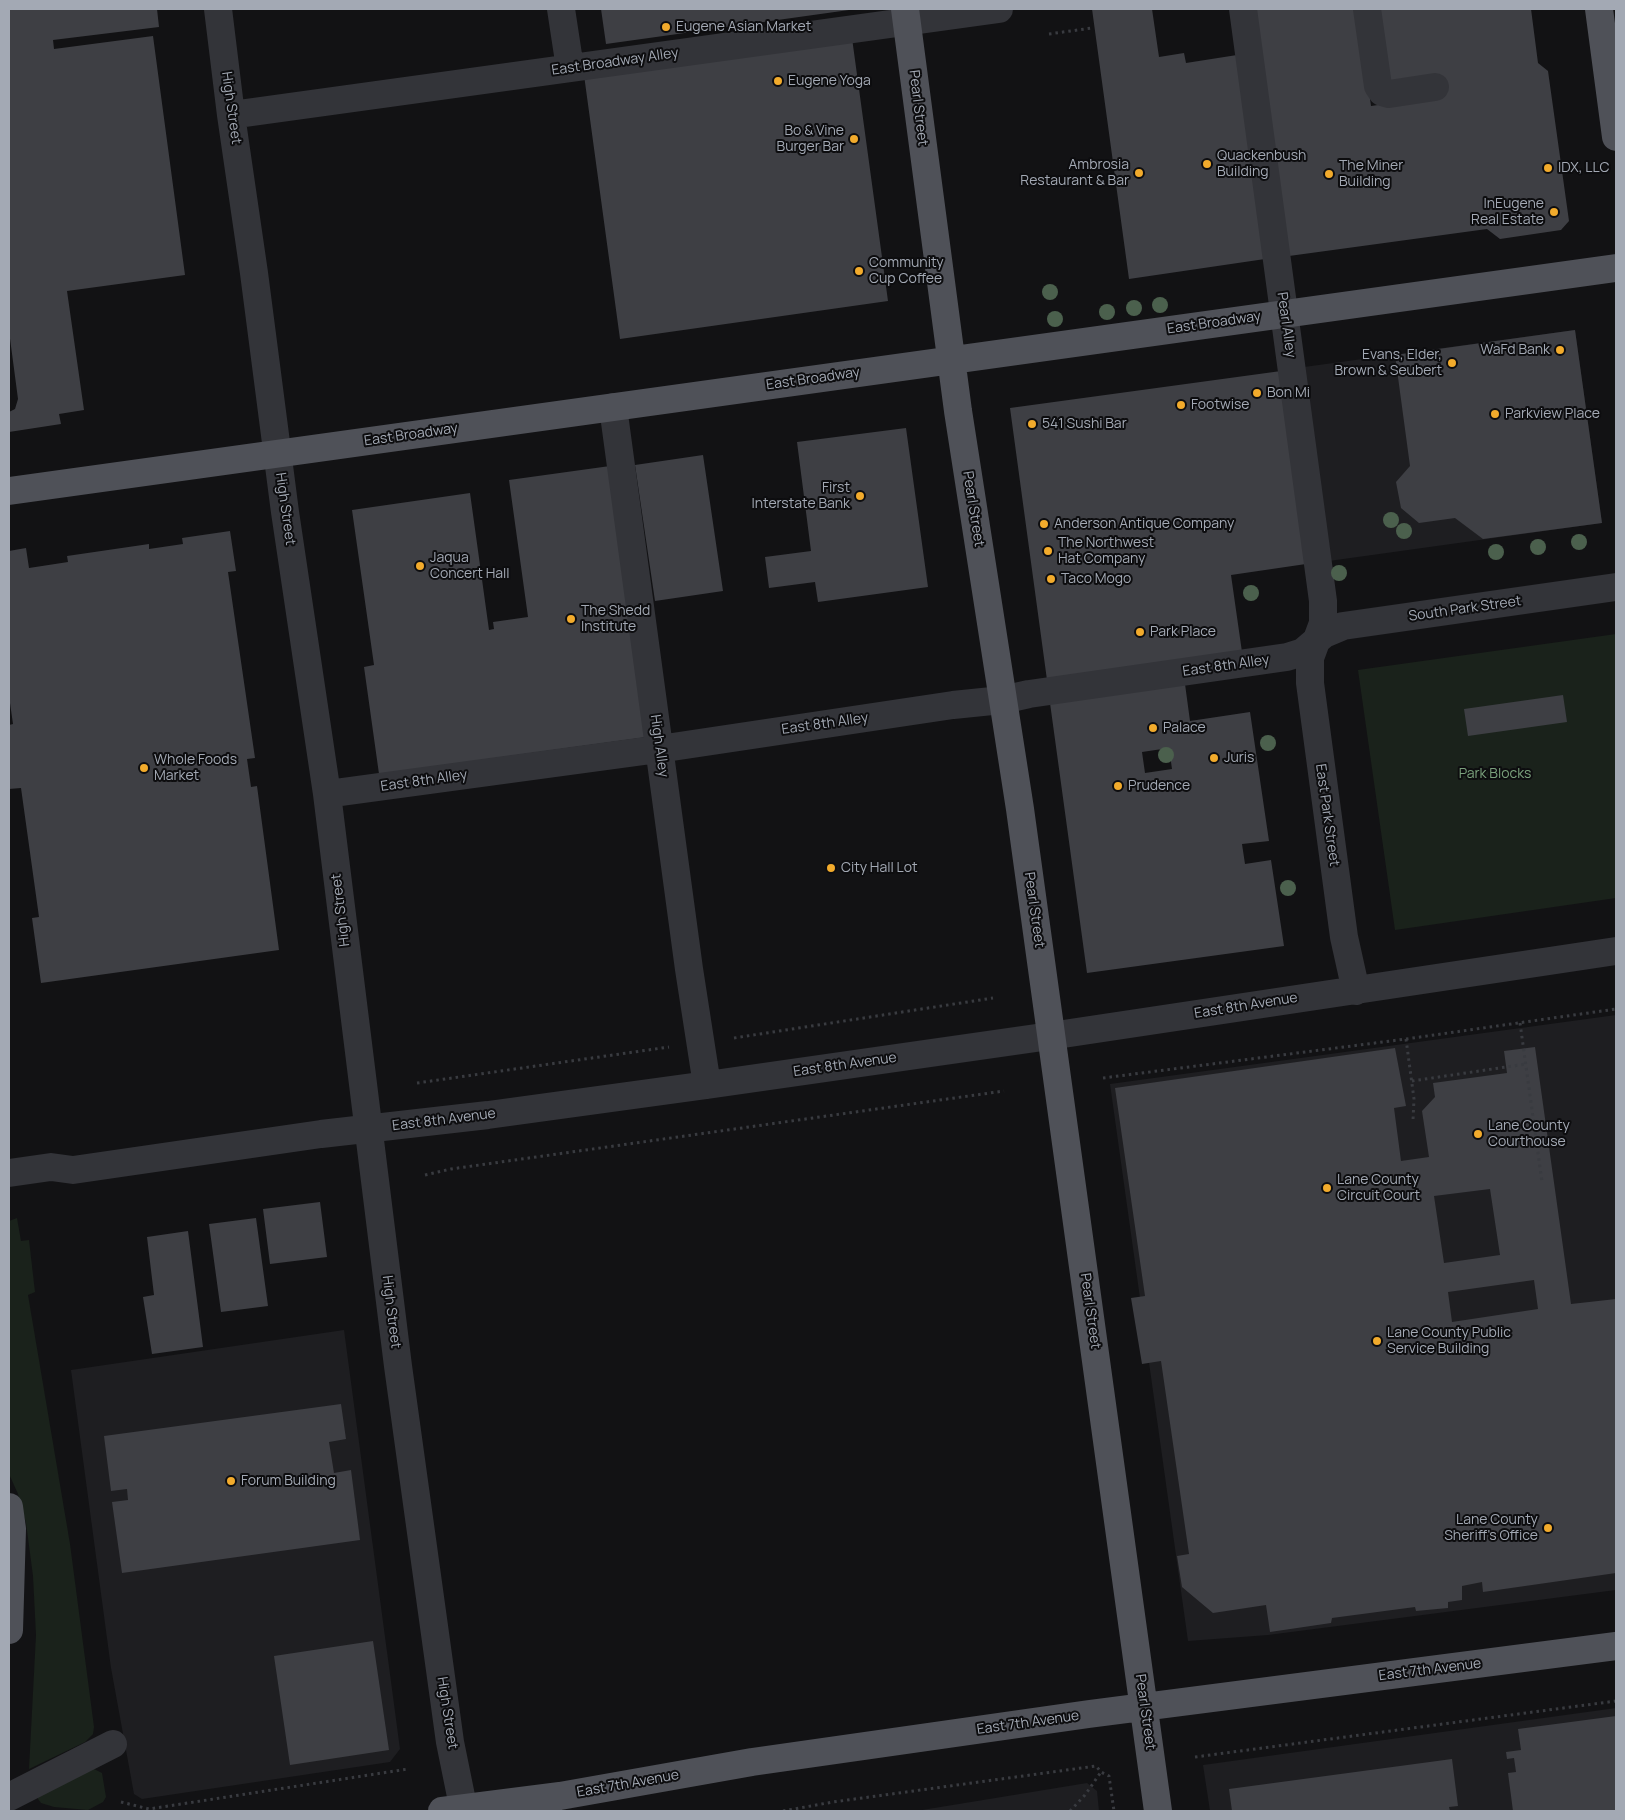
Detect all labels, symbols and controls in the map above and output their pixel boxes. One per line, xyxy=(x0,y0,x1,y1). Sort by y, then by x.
place label: Eugene Asian Market xyxy=(676,19,811,35)
marker: Eugene Asian Market xyxy=(660,21,672,33)
street label: East Broadway Alley xyxy=(550,45,680,79)
street label: Pearl Street xyxy=(905,69,931,147)
street label: High Street xyxy=(218,71,244,145)
place label: Eugene Yoga xyxy=(788,73,871,89)
marker: Eugene Yoga xyxy=(772,75,784,87)
place label: Bo & Vine Burger Bar xyxy=(777,123,844,156)
marker: Bo & Vine Burger Bar xyxy=(848,133,860,145)
place label: Quackenbush Building xyxy=(1217,148,1306,180)
place label: Ambrosia Restaurant & Bar xyxy=(1020,157,1129,190)
marker: Quackenbush Building xyxy=(1201,158,1213,170)
place label: The Miner Building xyxy=(1339,158,1403,190)
place label: IDX, LLC xyxy=(1558,160,1610,176)
marker: IDX, LLC xyxy=(1542,162,1554,174)
marker: Ambrosia Restaurant & Bar xyxy=(1133,167,1145,179)
marker: The Miner Building xyxy=(1323,168,1335,180)
place label: InEugene Real Estate xyxy=(1471,196,1544,228)
marker: InEugene Real Estate xyxy=(1548,206,1560,218)
place label: Community Cup Coffee xyxy=(869,255,944,288)
marker: Community Cup Coffee xyxy=(853,265,865,277)
street label: Pearl Alley xyxy=(1273,291,1299,359)
street label: East Broadway xyxy=(1166,308,1262,338)
place label: WaFd Bank xyxy=(1480,342,1550,358)
marker: WaFd Bank xyxy=(1554,344,1566,356)
place label: Evans, Elder, Brown & Seubert xyxy=(1334,347,1442,380)
marker: Evans, Elder, Brown & Seubert xyxy=(1446,357,1458,369)
street label: East Broadway xyxy=(765,364,861,394)
place label: Bon Mi xyxy=(1267,385,1310,401)
marker: Bon Mi xyxy=(1251,387,1263,399)
place label: Footwise xyxy=(1191,397,1250,413)
marker: Footwise xyxy=(1175,399,1187,411)
place label: Parkview Place xyxy=(1505,406,1600,422)
marker: Parkview Place xyxy=(1489,408,1501,420)
place label: 541 Sushi Bar xyxy=(1042,416,1127,432)
marker: 541 Sushi Bar xyxy=(1026,418,1038,430)
street label: East Broadway xyxy=(363,420,459,450)
street label: Pearl Street xyxy=(959,470,987,548)
street label: High Street xyxy=(272,472,298,546)
place label: First Interstate Bank xyxy=(751,480,850,512)
marker: First Interstate Bank xyxy=(854,490,866,502)
place label: Anderson Antique Company xyxy=(1054,516,1234,532)
marker: Anderson Antique Company xyxy=(1038,518,1050,530)
place label: The Northwest Hat Company xyxy=(1058,535,1154,568)
marker: The Northwest Hat Company xyxy=(1042,545,1054,557)
place label: Jaqua Concert Hall xyxy=(430,550,510,582)
marker: Jaqua Concert Hall xyxy=(414,560,426,572)
place label: Taco Mogo xyxy=(1061,571,1131,587)
marker: Taco Mogo xyxy=(1045,573,1057,585)
street label: South Park Street xyxy=(1408,593,1522,625)
place label: The Shedd Institute xyxy=(581,603,650,636)
marker: The Shedd Institute xyxy=(565,613,577,625)
place label: Park Place xyxy=(1150,624,1216,640)
marker: Park Place xyxy=(1134,626,1146,638)
street label: East 8th Alley xyxy=(1182,652,1270,680)
street label: East 8th Alley xyxy=(781,710,869,738)
street label: High Alley xyxy=(646,714,672,778)
place label: Palace xyxy=(1163,720,1206,736)
marker: Palace xyxy=(1147,722,1159,734)
place label: Juris xyxy=(1224,750,1254,766)
place label: Whole Foods Market xyxy=(154,752,237,784)
marker: Juris xyxy=(1208,752,1220,764)
marker: Whole Foods Market xyxy=(138,762,150,774)
street label: East Park Street xyxy=(1311,763,1343,867)
park label: Park Blocks xyxy=(1459,766,1531,782)
street label: East 8th Alley xyxy=(380,767,468,795)
place label: Prudence xyxy=(1128,778,1190,794)
marker: Prudence xyxy=(1112,780,1124,792)
place label: City Hall Lot xyxy=(841,860,918,876)
marker: City Hall Lot xyxy=(825,862,837,874)
street label: Pearl Street xyxy=(1020,871,1048,949)
street label: High Street xyxy=(328,873,354,947)
street label: East 8th Avenue xyxy=(1193,990,1299,1022)
street label: East 8th Avenue xyxy=(792,1049,898,1081)
street label: East 8th Avenue xyxy=(391,1105,497,1135)
place label: Lane County Courthouse xyxy=(1488,1118,1570,1150)
marker: Lane County Courthouse xyxy=(1472,1128,1484,1140)
place label: Lane County Circuit Court xyxy=(1337,1172,1420,1204)
marker: Lane County Circuit Court xyxy=(1321,1182,1333,1194)
street label: Pearl Street xyxy=(1076,1272,1104,1350)
street label: High Street xyxy=(378,1275,404,1349)
place label: Lane County Public Service Building xyxy=(1387,1325,1511,1358)
marker: Lane County Public Service Building xyxy=(1371,1335,1383,1347)
place label: Forum Building xyxy=(241,1473,336,1489)
marker: Forum Building xyxy=(225,1475,237,1487)
place label: Lane County Sheriff's Office xyxy=(1444,1512,1538,1544)
marker: Lane County Sheriff's Office xyxy=(1542,1522,1554,1534)
street label: East 7th Avenue xyxy=(1378,1655,1482,1685)
street label: Pearl Street xyxy=(1131,1673,1159,1751)
street label: High Street xyxy=(433,1675,461,1751)
street label: East 7th Avenue xyxy=(976,1708,1080,1738)
street label: East 7th Avenue xyxy=(576,1767,680,1801)

